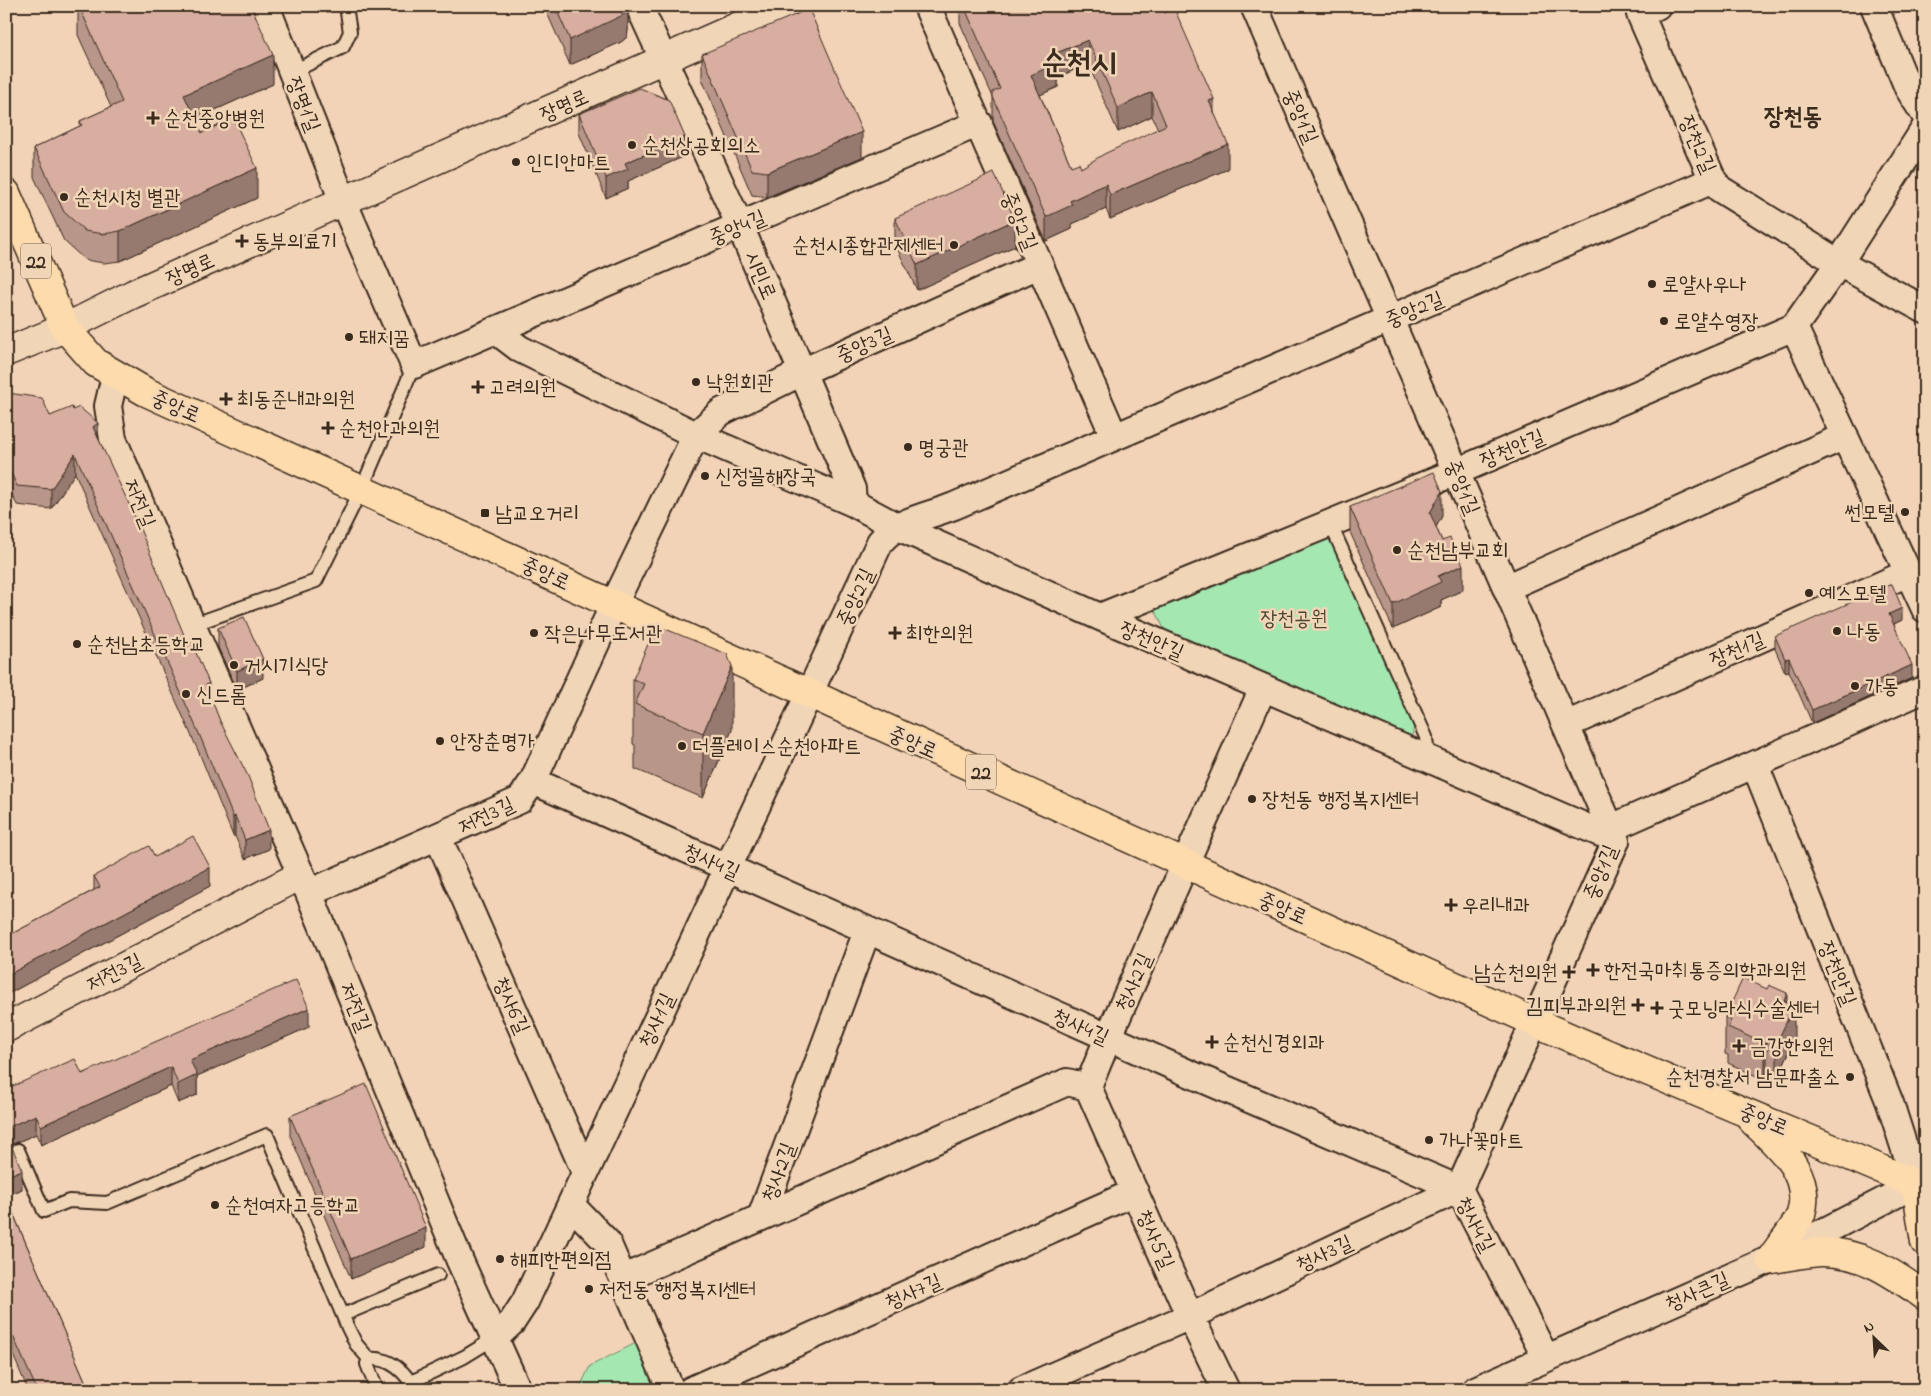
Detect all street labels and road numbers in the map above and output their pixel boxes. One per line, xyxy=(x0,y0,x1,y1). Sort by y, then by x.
street label: 장명1길 xyxy=(277,73,327,137)
street label: 장명로 xyxy=(536,83,594,131)
street label: 중앙1길 xyxy=(1274,85,1325,149)
street label: 장천2길 xyxy=(1670,111,1722,179)
street label: 중앙2길 xyxy=(992,188,1044,256)
street label: 중앙4길 xyxy=(705,203,771,254)
road number: 22 xyxy=(21,244,51,278)
street label: 장명로 xyxy=(162,247,220,295)
street label: 시민로 xyxy=(735,247,783,305)
street label: 중앙2길 xyxy=(1381,285,1449,337)
street label: 중앙3길 xyxy=(832,320,898,372)
street label: 중앙로 xyxy=(146,384,204,432)
street label: 장천안길 xyxy=(1476,423,1550,477)
street label: 중앙1길 xyxy=(1436,456,1486,520)
street label: 저전길 xyxy=(114,475,162,533)
street label: 중앙로 xyxy=(516,551,574,599)
street label: 중앙2길 xyxy=(830,564,883,632)
street label: 장천안길 xyxy=(1114,615,1188,669)
street label: 장천1길 xyxy=(1706,625,1770,676)
street label: 중앙로 xyxy=(883,720,941,768)
road number: 22 xyxy=(966,754,996,790)
street label: 저전3길 xyxy=(454,790,520,843)
street label: 청사4길 xyxy=(678,837,744,889)
street label: 중앙1길 xyxy=(1577,840,1627,905)
street label: 중앙로 xyxy=(1253,886,1311,934)
street label: 장천안길 xyxy=(1810,937,1863,1011)
street label: 저전3길 xyxy=(82,947,148,1001)
street label: 청사2길 xyxy=(1109,949,1161,1017)
street label: 청사6길 xyxy=(484,972,536,1039)
street label: 저전길 xyxy=(331,979,378,1037)
street label: 청사1길 xyxy=(632,988,684,1053)
street label: 청사4길 xyxy=(1047,1002,1113,1054)
street label: 중앙로 xyxy=(1734,1097,1792,1145)
street label: 청사2길 xyxy=(755,1139,804,1207)
street label: 청사4길 xyxy=(1447,1192,1501,1258)
street label: 청사5길 xyxy=(1128,1205,1181,1275)
street label: 청사3길 xyxy=(1292,1229,1358,1281)
street label: 청사큰길 xyxy=(1661,1265,1735,1320)
street label: 청사7길 xyxy=(881,1267,947,1319)

